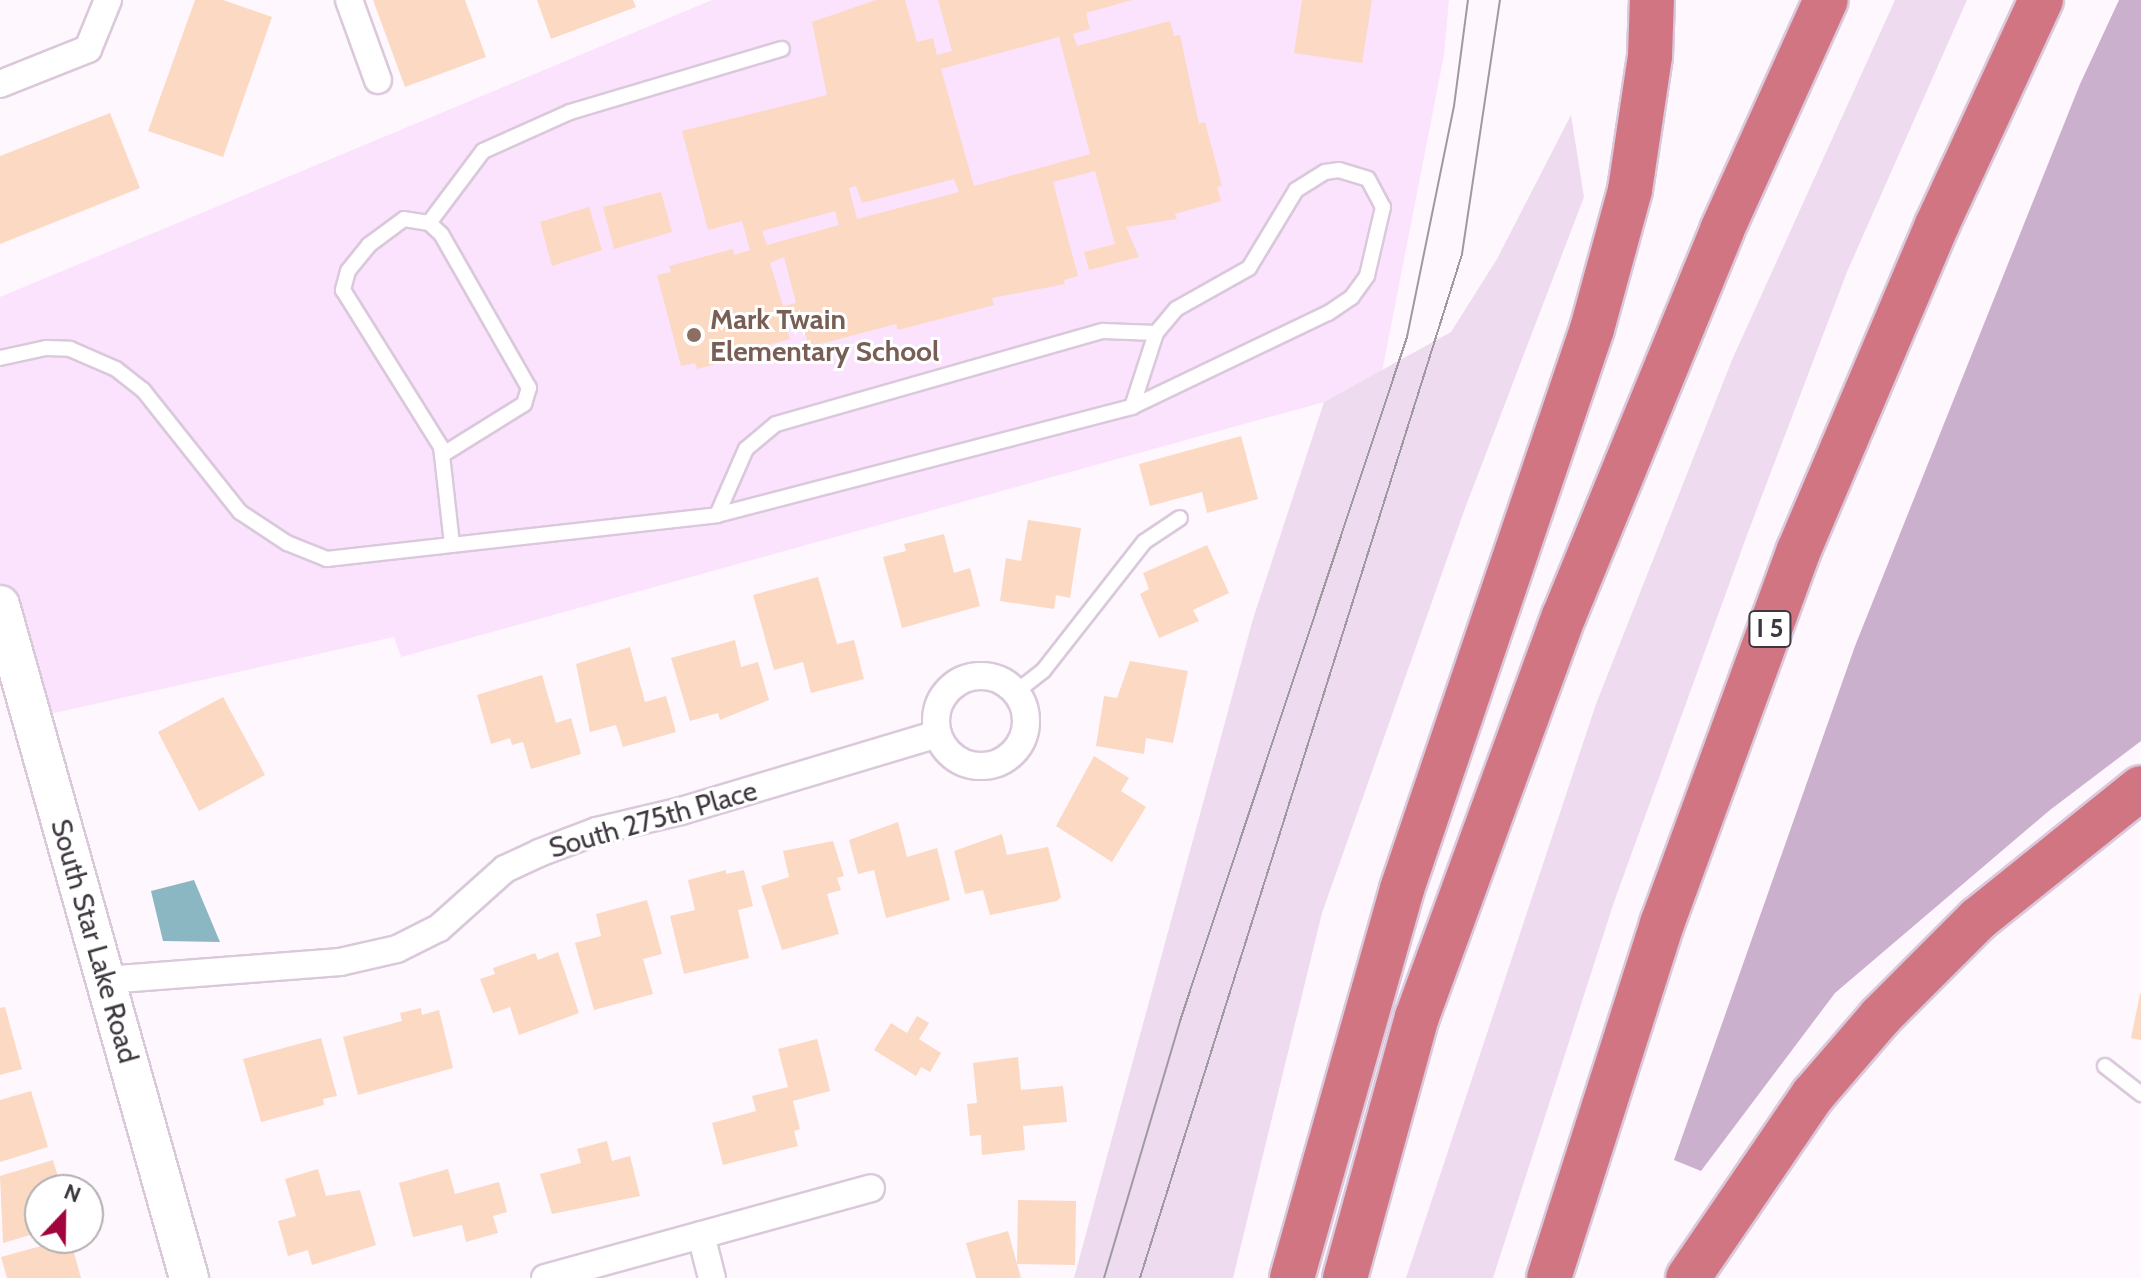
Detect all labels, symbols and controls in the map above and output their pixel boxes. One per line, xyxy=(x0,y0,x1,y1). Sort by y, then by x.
place label: Mark Twain Elementary School xyxy=(710,302,939,368)
marker: Mark Twain Elementary School xyxy=(685,326,703,344)
road number: I 5 xyxy=(1748,607,1792,651)
street label: South 275th Place xyxy=(545,773,761,865)
street label: South Star Lake Road xyxy=(44,815,146,1067)
north arrow xyxy=(24,1174,104,1254)
text: N xyxy=(60,1178,85,1209)

